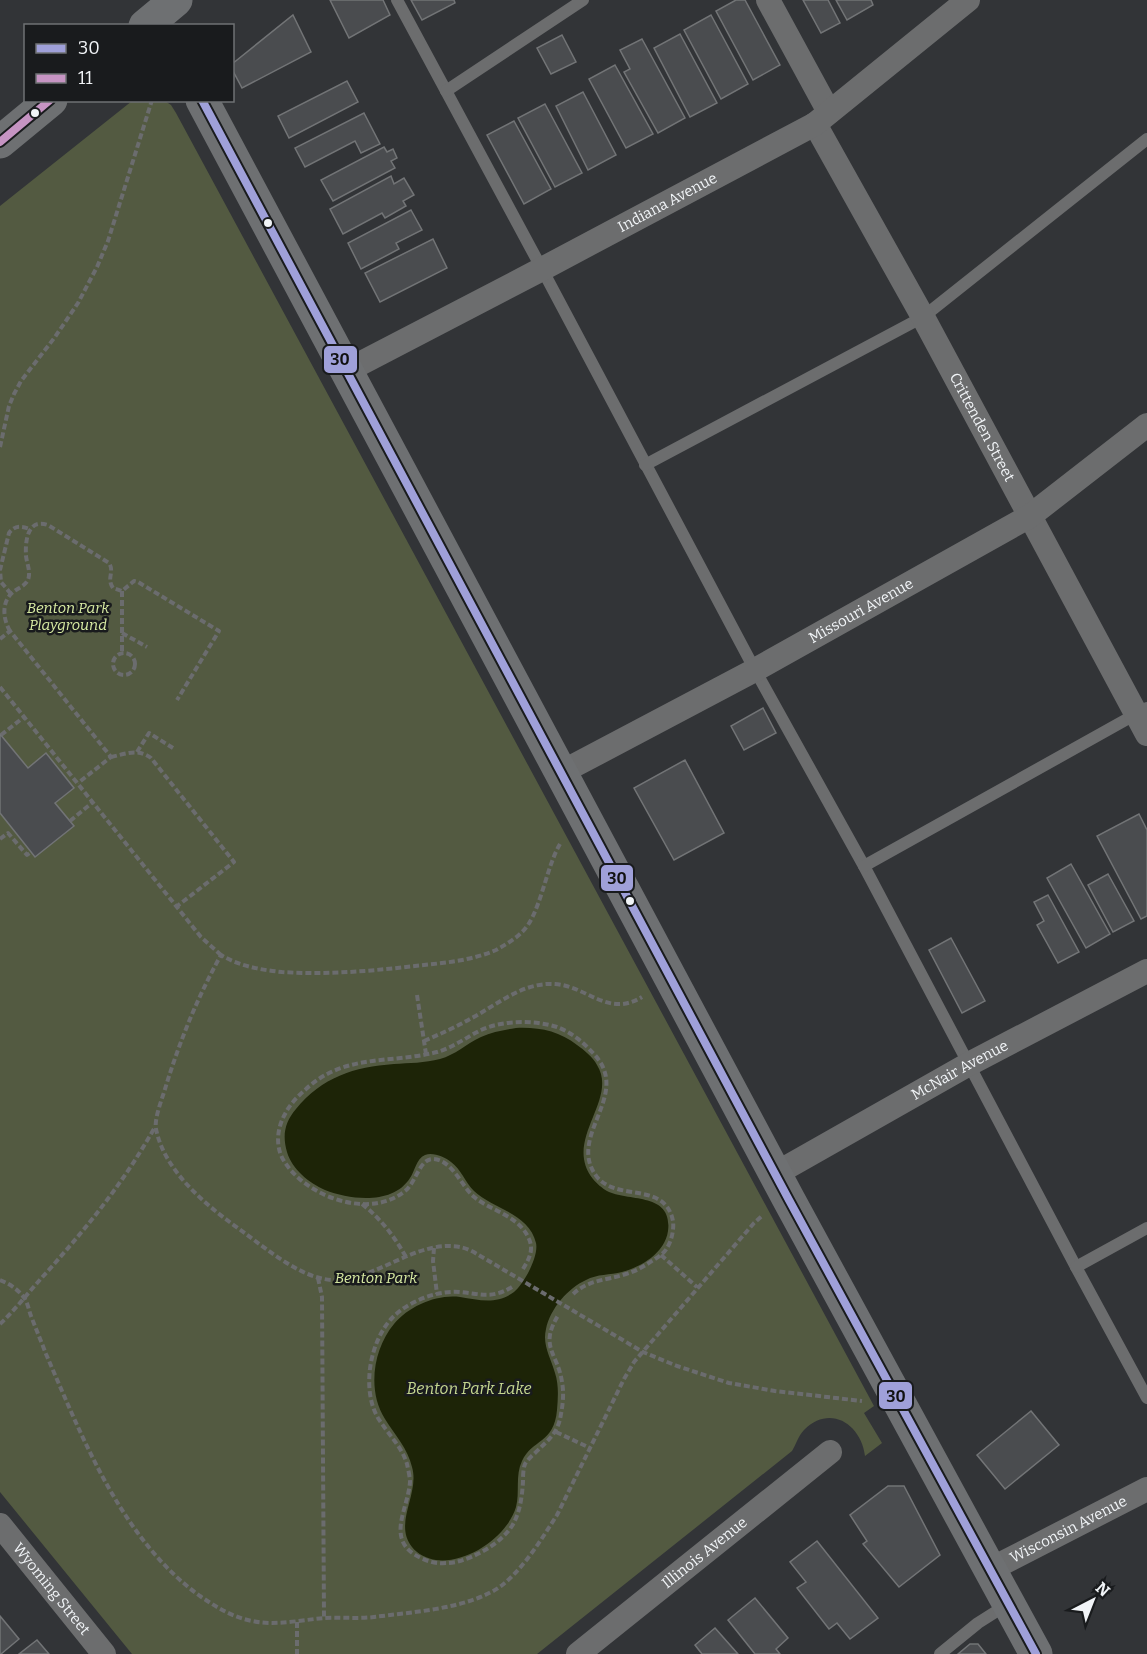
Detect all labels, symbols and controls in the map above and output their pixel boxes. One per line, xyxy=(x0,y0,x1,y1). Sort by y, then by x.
legend xyxy=(24,24,234,102)
text: 30 xyxy=(78,37,100,59)
text: 11 xyxy=(78,67,93,89)
unlabelled marker xyxy=(29,107,41,119)
street label: Indiana Avenue xyxy=(615,169,720,236)
unlabelled marker xyxy=(262,217,274,229)
line badge: 30 xyxy=(323,345,358,374)
text: 30 xyxy=(330,350,350,369)
street label: Crittenden Street xyxy=(946,370,1019,485)
street label: Missouri Avenue xyxy=(806,574,916,647)
park label: Benton Park Playground xyxy=(27,599,110,634)
line badge: 30 xyxy=(600,864,634,892)
text: 30 xyxy=(607,869,627,888)
unlabelled marker xyxy=(624,895,636,907)
street label: McNair Avenue xyxy=(908,1036,1011,1104)
park label: Benton Park xyxy=(335,1269,418,1287)
water label: Benton Park Lake xyxy=(406,1379,532,1398)
line badge: 30 xyxy=(878,1381,913,1410)
text: 30 xyxy=(886,1387,906,1406)
street label: Wisconsin Avenue xyxy=(1007,1492,1130,1567)
street label: Illinois Avenue xyxy=(658,1513,751,1592)
street label: Wyoming Street xyxy=(9,1539,94,1639)
north arrow xyxy=(1063,1570,1123,1630)
text: N xyxy=(1092,1578,1114,1600)

